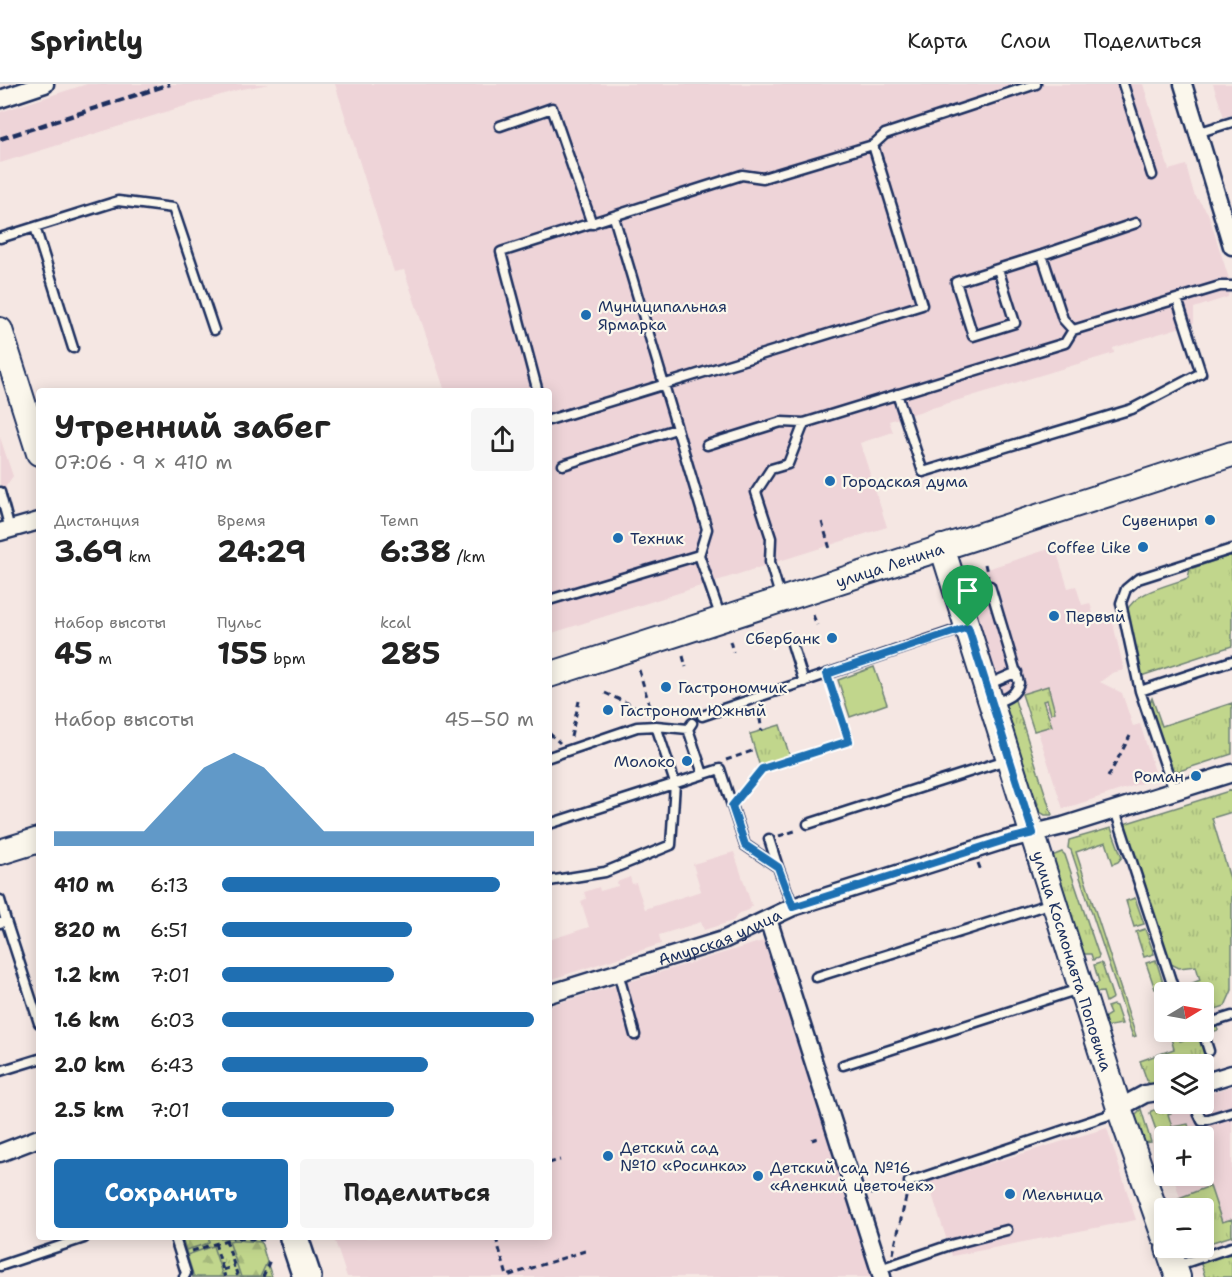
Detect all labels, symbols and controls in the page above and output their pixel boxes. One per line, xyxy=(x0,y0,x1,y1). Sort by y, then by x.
text: Sprintly xyxy=(30,22,143,60)
text: Карта xyxy=(907,27,967,55)
text: Слои xyxy=(1000,27,1051,55)
text: Поделиться xyxy=(1084,27,1202,55)
place label: Муниципальная Ярмарка xyxy=(598,296,727,335)
marker: Муниципальная Ярмарка xyxy=(579,308,593,322)
text: Утренний забег xyxy=(54,404,331,449)
button: share xyxy=(471,408,534,471)
text: 07:06 · 9 × 410 m xyxy=(54,449,232,475)
place label: Городская дума xyxy=(842,471,968,492)
marker: Городская дума xyxy=(823,474,837,488)
text: Дистанция xyxy=(54,510,140,531)
text: Время xyxy=(217,510,266,531)
text: Темп xyxy=(380,510,419,531)
place label: Сувениры xyxy=(1122,510,1198,531)
marker: Сувениры xyxy=(1203,513,1217,527)
place label: Техник xyxy=(630,528,684,549)
text: 3.69 xyxy=(54,531,123,572)
text: 24:29 xyxy=(217,531,306,572)
text: 6:38 xyxy=(380,531,451,572)
marker: Техник xyxy=(611,531,625,545)
street label: улица Ленина xyxy=(833,537,946,592)
place label: Coffee Like xyxy=(1047,537,1131,558)
marker: Coffee Like xyxy=(1136,540,1150,554)
text: km xyxy=(123,546,151,567)
text: /km xyxy=(451,546,485,567)
pin xyxy=(942,565,993,627)
icon: arrive xyxy=(951,574,984,607)
place label: Первый xyxy=(1066,606,1125,627)
marker: Первый xyxy=(1047,609,1061,623)
text: Набор высоты xyxy=(54,612,166,633)
text: Пульс xyxy=(217,612,262,633)
text: kcal xyxy=(380,612,411,633)
place label: Сбербанк xyxy=(745,628,821,649)
marker: Сбербанк xyxy=(825,631,839,645)
text: 45 xyxy=(54,633,93,674)
text: 155 xyxy=(217,633,268,674)
text: 285 xyxy=(380,633,441,674)
text: m xyxy=(93,648,112,669)
text: bpm xyxy=(268,648,305,669)
place label: Гастрономчик xyxy=(678,677,788,698)
marker: Гастрономчик xyxy=(659,680,673,694)
place label: Гастроном Южный xyxy=(620,700,766,721)
marker: Гастроном Южный xyxy=(601,703,615,717)
text: Набор высоты xyxy=(54,706,194,732)
text: 45–50 m xyxy=(444,706,534,732)
place label: Молоко xyxy=(614,751,675,772)
marker: Молоко xyxy=(680,754,694,768)
place label: Роман xyxy=(1134,766,1184,787)
marker: Роман xyxy=(1189,769,1203,783)
street label: улица Космонавта Поповича xyxy=(1028,848,1117,1074)
text: 410 m xyxy=(54,872,114,898)
text: 6:13 xyxy=(150,872,189,898)
street label: Амурская улица xyxy=(655,904,785,970)
text: 820 m xyxy=(54,917,120,943)
text: 6:51 xyxy=(150,917,188,943)
text: 1.2 km xyxy=(54,962,120,988)
text: 7:01 xyxy=(150,962,190,988)
north arrow xyxy=(1154,982,1214,1042)
map controls xyxy=(1154,982,1214,1258)
text: 1.6 km xyxy=(54,1007,120,1033)
text: 6:03 xyxy=(150,1007,195,1033)
text: 2.0 km xyxy=(54,1052,125,1078)
text: 6:43 xyxy=(150,1052,194,1078)
button: layers xyxy=(1154,1054,1214,1114)
text: 2.5 km xyxy=(54,1097,124,1123)
text: 7:01 xyxy=(150,1097,190,1123)
button: + xyxy=(1154,1126,1214,1186)
place label: Детский сад №10 «Росинка» xyxy=(620,1137,747,1176)
marker: Детский сад №10 «Росинка» xyxy=(601,1149,615,1163)
place label: Детский сад №16 «Аленкий цветочек» xyxy=(770,1157,934,1196)
button: Сохранить xyxy=(54,1159,288,1228)
button: Поделиться xyxy=(300,1159,534,1228)
marker: Детский сад №16 «Аленкий цветочек» xyxy=(751,1169,765,1183)
place label: Мельница xyxy=(1022,1184,1103,1205)
marker: Мельница xyxy=(1003,1187,1017,1201)
button: − xyxy=(1154,1198,1214,1258)

